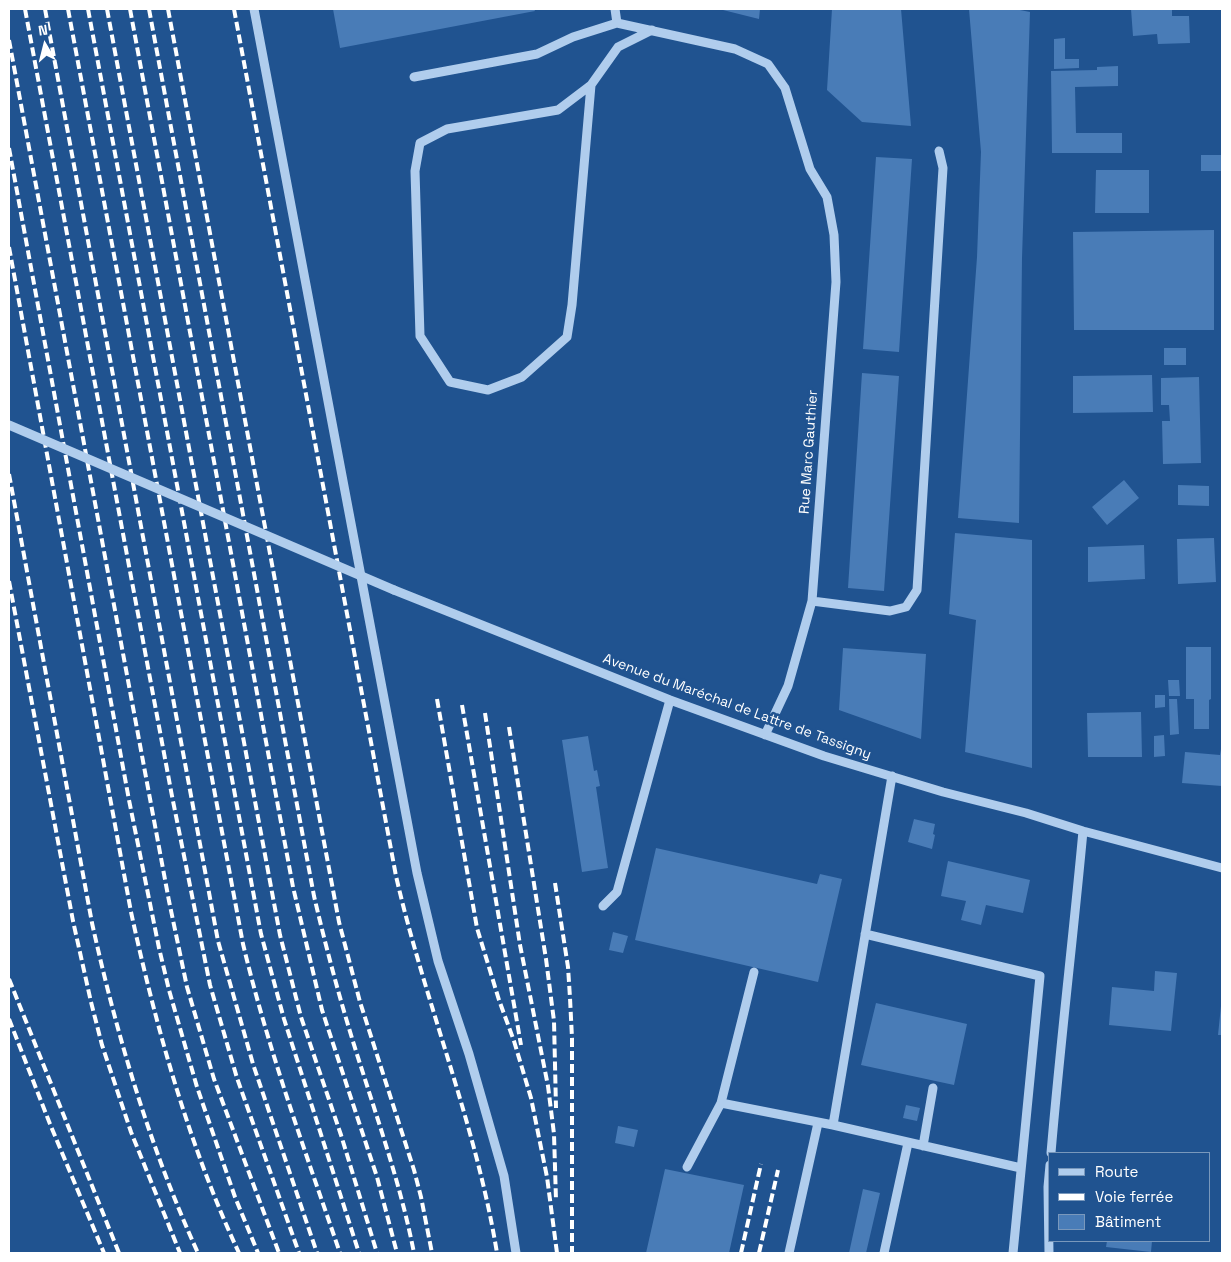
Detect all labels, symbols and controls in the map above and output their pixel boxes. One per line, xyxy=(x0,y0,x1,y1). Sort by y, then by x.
north arrow xyxy=(20,20,70,70)
text: N xyxy=(37,21,49,40)
street label: Rue Marc Gauthier xyxy=(796,389,822,515)
street label: Avenue du Maréchal de Lattre de Tassigny xyxy=(601,650,873,764)
legend xyxy=(1048,1152,1211,1242)
text: Route xyxy=(1095,1162,1138,1181)
text: Voie ferrée xyxy=(1095,1187,1173,1206)
text: Bâtiment xyxy=(1095,1212,1161,1231)

